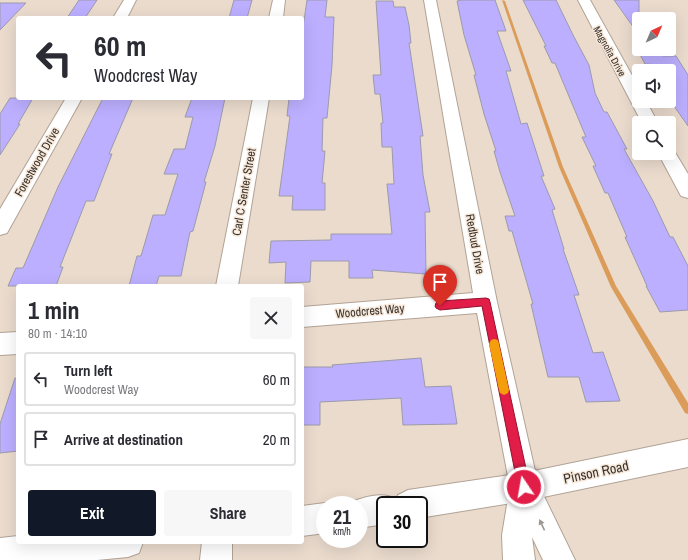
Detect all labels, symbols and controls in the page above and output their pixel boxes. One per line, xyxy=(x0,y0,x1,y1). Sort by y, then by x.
north arrow xyxy=(632,12,676,56)
map controls xyxy=(632,12,676,160)
street label: Magnolia Drive xyxy=(590,24,629,79)
text: 60 m xyxy=(94,27,146,65)
icon: left xyxy=(28,32,80,84)
text: Woodcrest Way xyxy=(94,63,197,88)
button: sound xyxy=(632,64,676,108)
button: search xyxy=(632,116,676,160)
street label: Forestwood Drive xyxy=(11,125,63,199)
street label: Carl C Senter Street xyxy=(228,147,260,237)
street label: Redbud Drive xyxy=(462,213,488,275)
pin xyxy=(423,265,457,306)
icon: arrive xyxy=(429,271,451,293)
text: 1 min xyxy=(28,294,79,326)
button: close xyxy=(250,297,292,339)
street label: Woodcrest Way xyxy=(335,300,405,322)
text: 80 m · 14:10 xyxy=(28,325,87,342)
text: Turn left xyxy=(64,360,112,381)
icon: left xyxy=(30,368,52,390)
text: 60 m xyxy=(263,369,290,390)
text: Woodcrest Way xyxy=(64,381,139,398)
icon: arrive xyxy=(30,428,52,450)
text: Arrive at destination xyxy=(64,429,183,450)
text: 20 m xyxy=(263,429,290,450)
street label: Pinson Road xyxy=(562,456,630,488)
position arrow xyxy=(503,466,545,508)
button: Exit xyxy=(28,490,156,536)
button: Share xyxy=(164,490,292,536)
speed limit sign: 30 xyxy=(376,496,428,548)
text: 21 xyxy=(333,503,351,530)
one-way arrow xyxy=(539,519,545,530)
text: km/h xyxy=(333,525,351,538)

